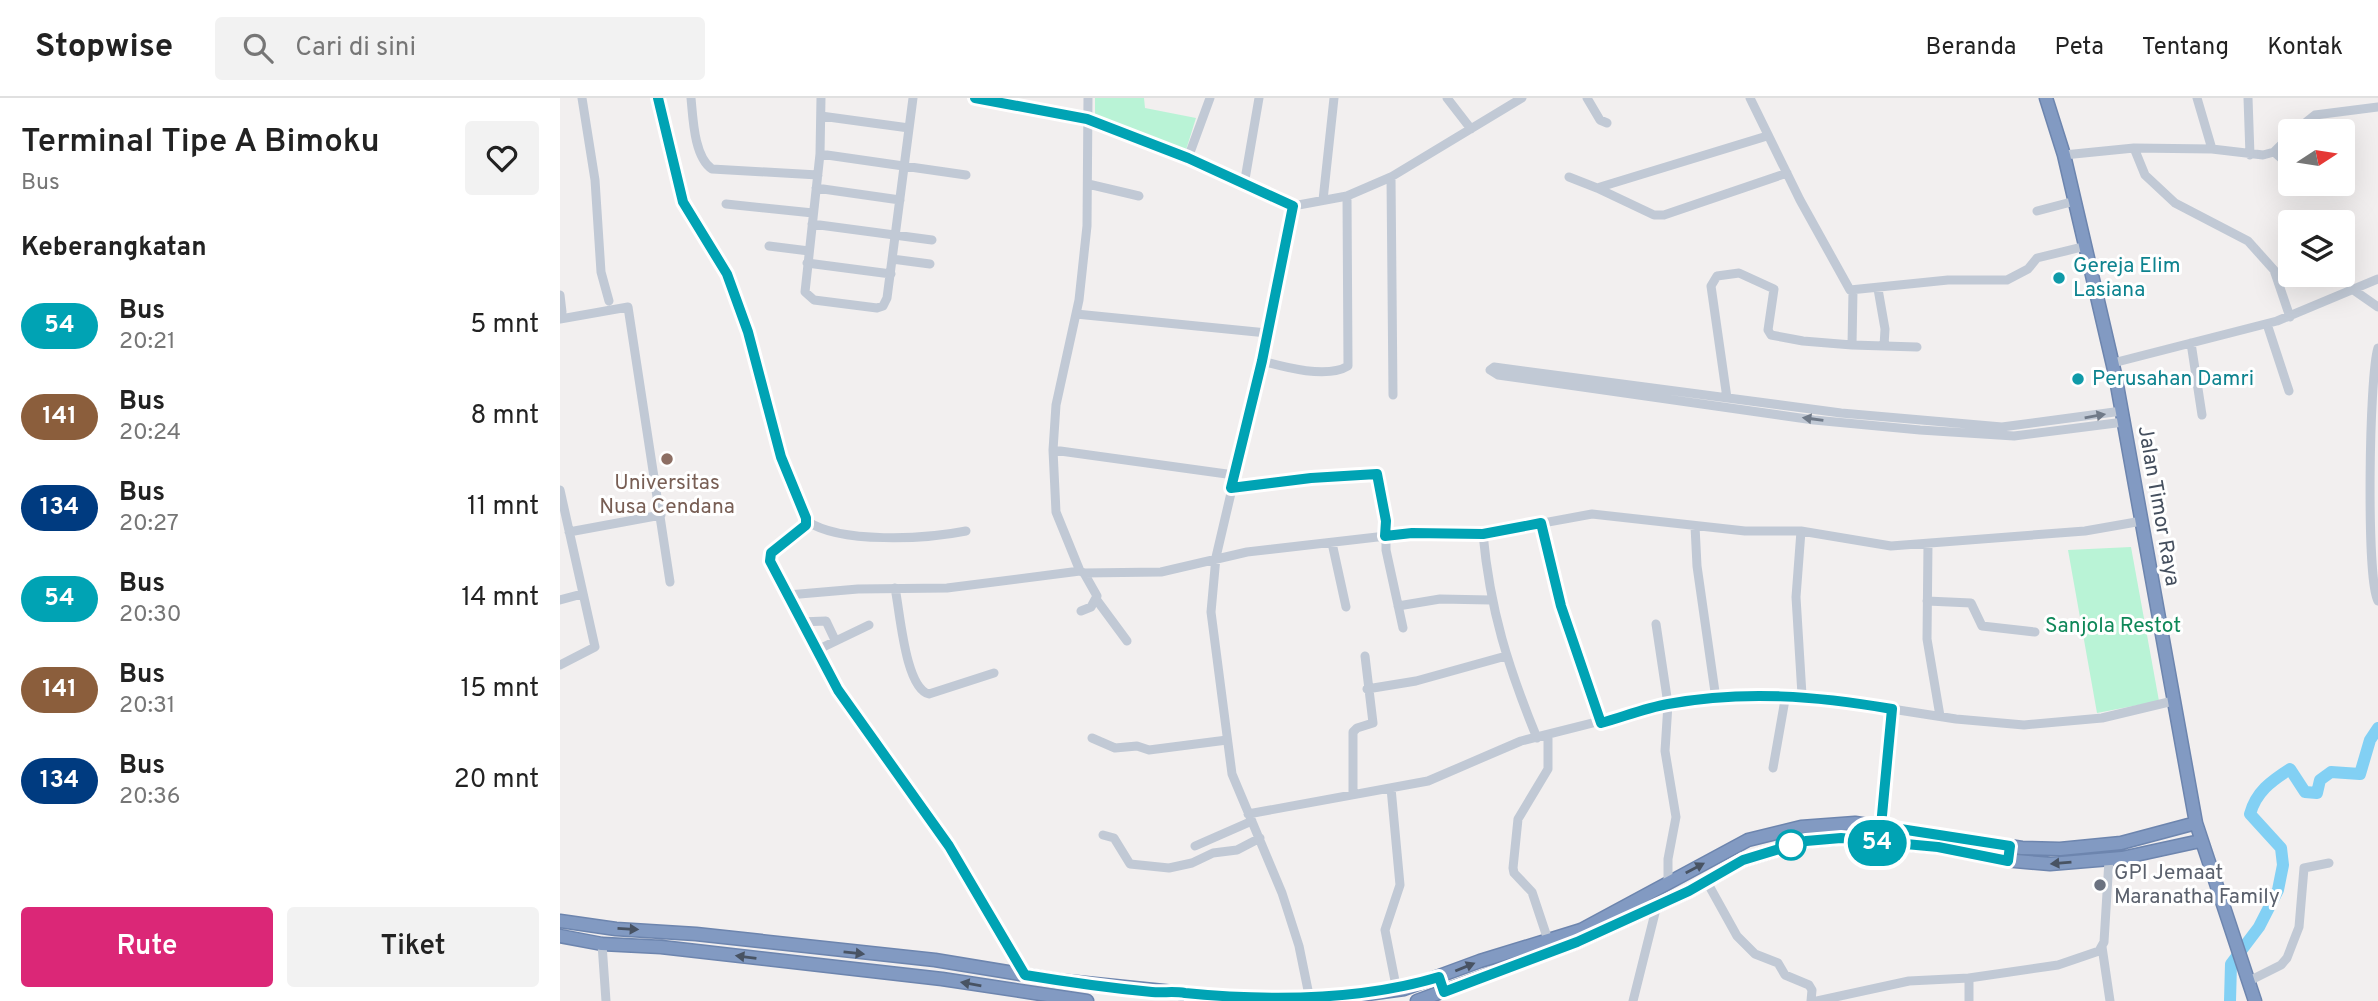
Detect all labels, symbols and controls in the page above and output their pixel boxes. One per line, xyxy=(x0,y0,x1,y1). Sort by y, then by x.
search box xyxy=(215,17,705,80)
text: Stopwise xyxy=(35,27,173,69)
icon: search xyxy=(239,29,277,67)
text: Cari di sini xyxy=(295,32,416,65)
text: Beranda xyxy=(1926,33,2017,63)
text: Peta xyxy=(2055,33,2104,63)
text: Tentang xyxy=(2142,33,2229,63)
text: Kontak xyxy=(2267,33,2343,63)
north arrow xyxy=(2278,119,2356,196)
map controls xyxy=(2278,119,2355,287)
button: heart xyxy=(465,121,539,195)
text: Terminal Tipe A Bimoku xyxy=(21,122,380,164)
text: Bus xyxy=(21,169,60,198)
button: layers xyxy=(2278,210,2355,287)
text: Keberangkatan xyxy=(21,232,207,265)
place label: Gereja Elim Lasiana xyxy=(2073,253,2180,304)
marker: Gereja Elim Lasiana xyxy=(2051,270,2067,286)
text: Bus xyxy=(119,295,165,328)
text: 5 mnt xyxy=(470,309,539,342)
text: 54 xyxy=(44,311,75,341)
text: 20:21 xyxy=(119,328,176,357)
place label: Perusahan Damri xyxy=(2092,366,2254,393)
marker: Perusahan Damri xyxy=(2070,371,2086,387)
text: Bus xyxy=(119,386,165,419)
text: 8 mnt xyxy=(471,400,539,433)
text: 141 xyxy=(42,402,77,432)
one-way arrow xyxy=(2084,410,2106,421)
one-way arrow xyxy=(1802,413,1824,424)
text: 20:24 xyxy=(119,419,181,448)
street label: Jalan Timor Raya xyxy=(2131,424,2185,588)
marker: Universitas Nusa Cendana xyxy=(659,451,675,467)
place label: Universitas Nusa Cendana xyxy=(599,470,735,521)
text: Bus xyxy=(119,477,165,510)
text: 11 mnt xyxy=(467,491,539,524)
text: 134 xyxy=(40,493,79,523)
text: 20:27 xyxy=(119,510,179,539)
text: Bus xyxy=(119,568,165,601)
text: 14 mnt xyxy=(461,582,539,615)
text: 54 xyxy=(44,584,75,614)
text: 20:30 xyxy=(119,601,181,630)
park label: Sanjola Restot xyxy=(2045,613,2181,640)
text: Bus xyxy=(119,659,165,692)
text: 15 mnt xyxy=(461,673,539,706)
text: 141 xyxy=(42,675,77,705)
text: 20:31 xyxy=(119,692,175,721)
text: Bus xyxy=(119,750,165,783)
text: 20 mnt xyxy=(454,764,539,797)
text: 134 xyxy=(40,766,79,796)
text: 20:36 xyxy=(119,783,181,812)
line badge: 54 xyxy=(1846,820,1908,866)
text: 54 xyxy=(1862,828,1892,858)
unlabelled marker xyxy=(1776,830,1806,860)
one-way arrow xyxy=(2050,857,2072,868)
place label: GPI Jemaat Maranatha Family xyxy=(2114,860,2280,911)
one-way arrow xyxy=(1685,862,1705,873)
marker: GPI Jemaat Maranatha Family xyxy=(2092,877,2108,893)
button: Rute xyxy=(21,907,273,987)
button: Tiket xyxy=(287,907,539,987)
one-way arrow xyxy=(617,924,639,935)
one-way arrow xyxy=(843,947,865,958)
one-way arrow xyxy=(735,951,757,962)
one-way arrow xyxy=(1455,961,1476,972)
one-way arrow xyxy=(960,978,982,989)

